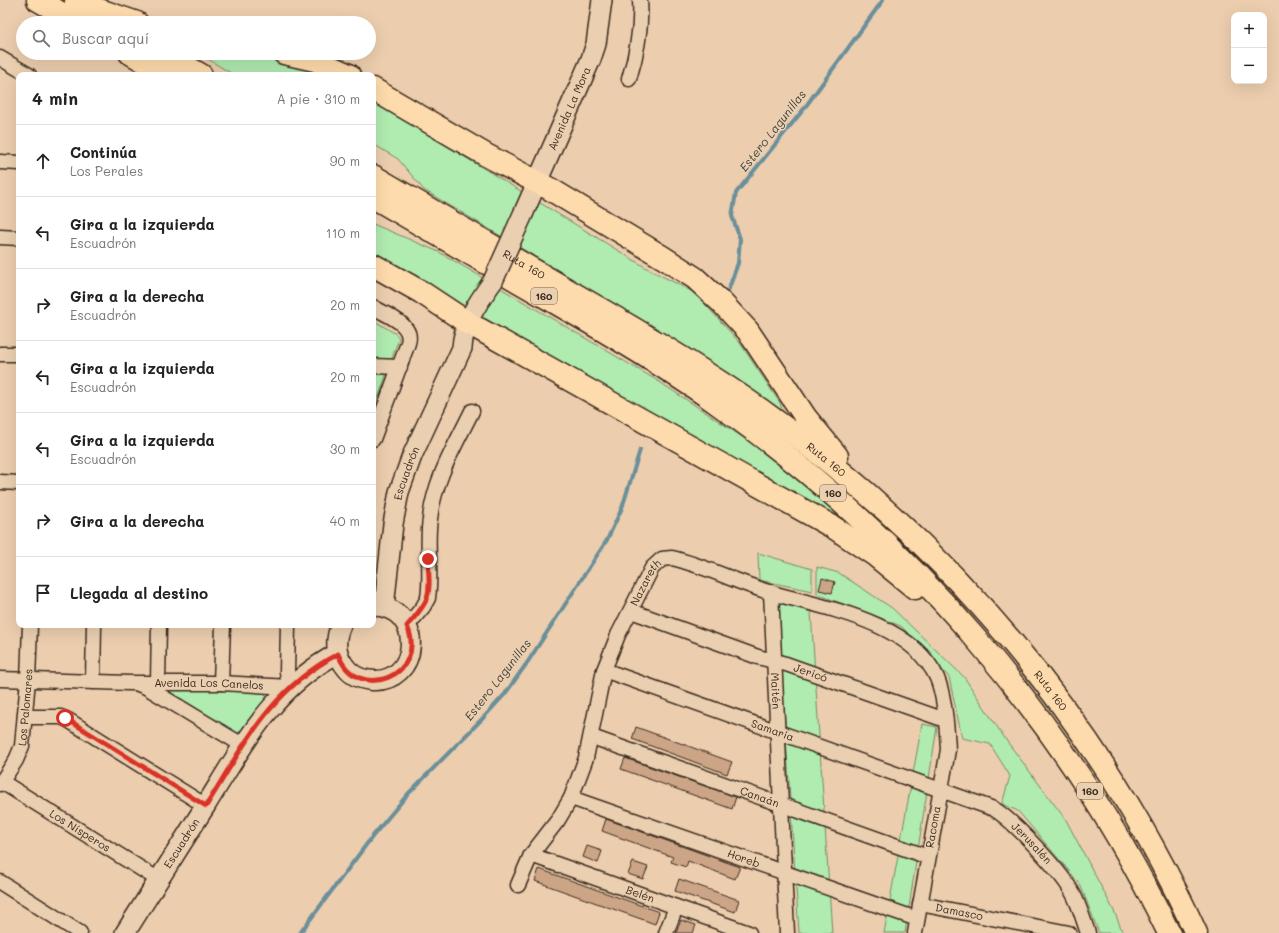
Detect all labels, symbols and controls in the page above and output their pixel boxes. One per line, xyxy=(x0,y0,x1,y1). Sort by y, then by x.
map controls xyxy=(1231,12,1267,84)
button: + xyxy=(1231,12,1267,48)
search box xyxy=(16,16,376,60)
icon: search xyxy=(30,27,52,49)
text: Buscar aquí xyxy=(62,28,149,48)
button: − xyxy=(1231,48,1267,84)
street label: Avenida La Mora xyxy=(544,64,594,152)
water label: Estero Lagunillas xyxy=(735,86,809,174)
text: 4 min xyxy=(32,87,78,109)
text: A pie · 310 m xyxy=(277,90,360,107)
text: Continúa xyxy=(70,142,137,162)
icon: ahead xyxy=(32,150,54,172)
text: 90 m xyxy=(330,152,360,169)
text: Los Perales xyxy=(70,162,143,179)
text: Gira a la izquierda xyxy=(70,214,215,234)
icon: left xyxy=(32,222,54,244)
text: 110 m xyxy=(326,224,360,241)
text: Escuadrón xyxy=(70,234,136,251)
street label: Ruta 160 xyxy=(500,246,548,282)
text: Gira a la derecha xyxy=(70,286,204,306)
road number: 160 xyxy=(531,288,557,304)
icon: right xyxy=(32,294,54,316)
text: 20 m xyxy=(330,296,360,313)
text: Escuadrón xyxy=(70,306,136,323)
text: Gira a la izquierda xyxy=(70,358,215,378)
icon: left xyxy=(32,366,54,388)
text: 20 m xyxy=(330,368,360,385)
text: Escuadrón xyxy=(70,378,136,395)
text: Gira a la izquierda xyxy=(70,430,215,450)
icon: left xyxy=(32,438,54,460)
street label: Ruta 160 xyxy=(804,439,849,480)
text: 30 m xyxy=(330,440,360,457)
street label: Escuadrón xyxy=(390,444,422,501)
text: Escuadrón xyxy=(70,450,136,467)
road number: 160 xyxy=(820,485,846,501)
icon: right xyxy=(32,510,54,532)
text: Gira a la derecha xyxy=(70,511,204,531)
text: 40 m xyxy=(330,512,360,529)
route end xyxy=(419,550,437,568)
street label: Nazareth xyxy=(626,555,664,608)
icon: arrive xyxy=(32,582,54,604)
text: Llegada al destino xyxy=(70,583,208,603)
water label: Estero Lagunillas xyxy=(460,635,534,723)
street label: Jericó xyxy=(792,659,830,685)
street label: Ruta 160 xyxy=(1031,667,1071,713)
street label: Los Palomares xyxy=(14,668,35,746)
street label: Maitén xyxy=(768,672,784,710)
street label: Avenida Los Canelos xyxy=(154,675,264,692)
route start xyxy=(56,709,74,727)
street label: Samaria xyxy=(749,715,796,744)
street label: Canaán xyxy=(738,782,781,810)
road number: 160 xyxy=(1077,783,1103,799)
street label: Racoma xyxy=(921,805,944,849)
street label: Los Nísperos xyxy=(47,806,114,855)
street label: Escuadrón xyxy=(160,815,203,871)
street label: Jerusalén xyxy=(1008,818,1056,867)
street label: Horeb xyxy=(726,845,762,871)
street label: Belén xyxy=(624,882,657,906)
street label: Damasco xyxy=(934,899,985,923)

